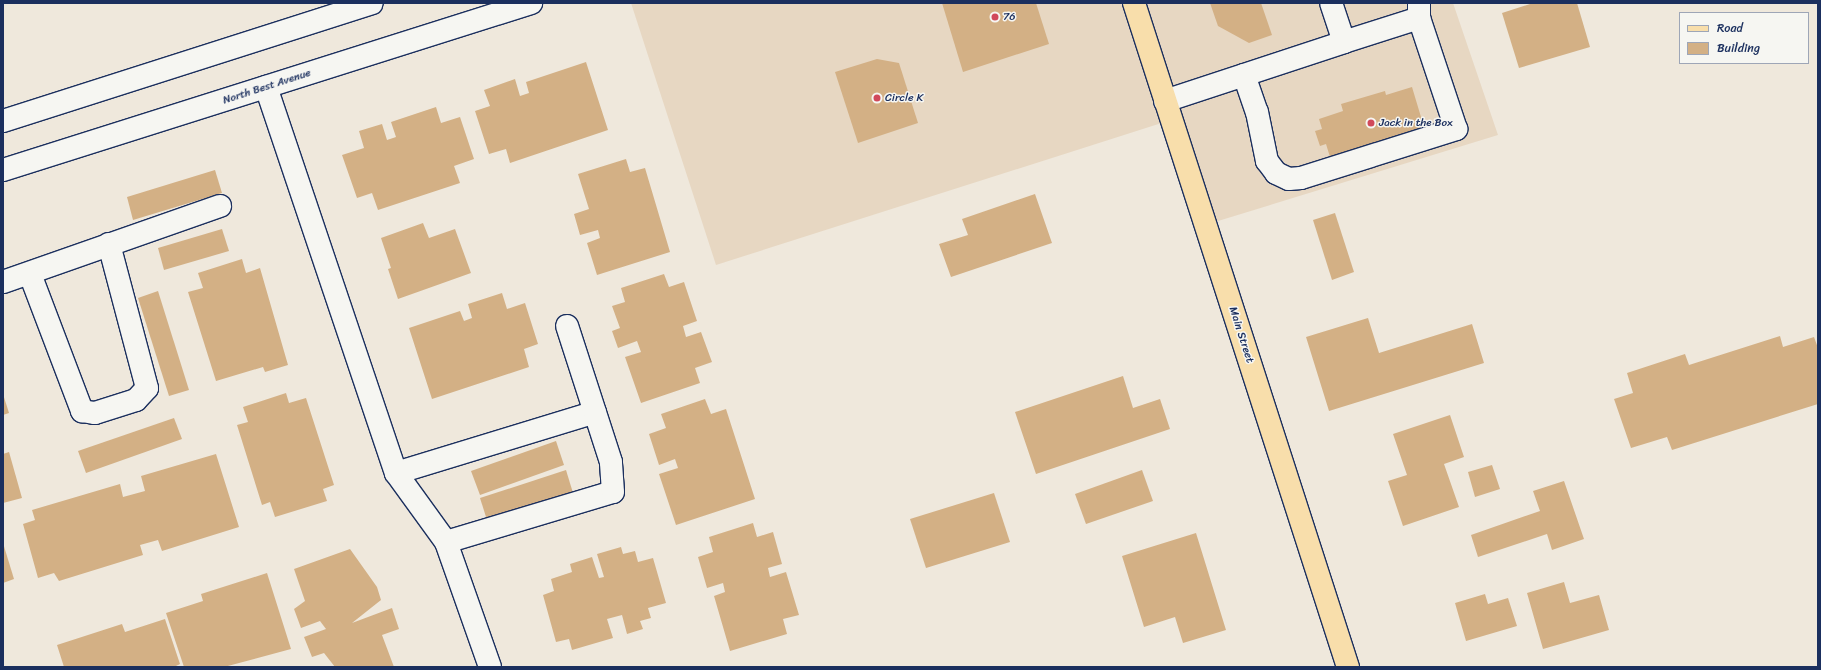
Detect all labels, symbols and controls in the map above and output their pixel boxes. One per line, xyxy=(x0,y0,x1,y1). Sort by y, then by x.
place label: 76 xyxy=(1003,10,1016,24)
marker: 76 xyxy=(990,12,1000,22)
legend xyxy=(1679,12,1809,64)
text: Road xyxy=(1717,17,1743,39)
text: Building xyxy=(1717,37,1760,59)
street label: North Best Avenue xyxy=(221,67,313,107)
place label: Circle K xyxy=(885,91,923,105)
marker: Circle K xyxy=(872,93,882,103)
place label: Jack in the Box xyxy=(1379,116,1453,130)
marker: Jack in the Box xyxy=(1366,118,1376,128)
street label: Main Street xyxy=(1226,305,1256,365)

